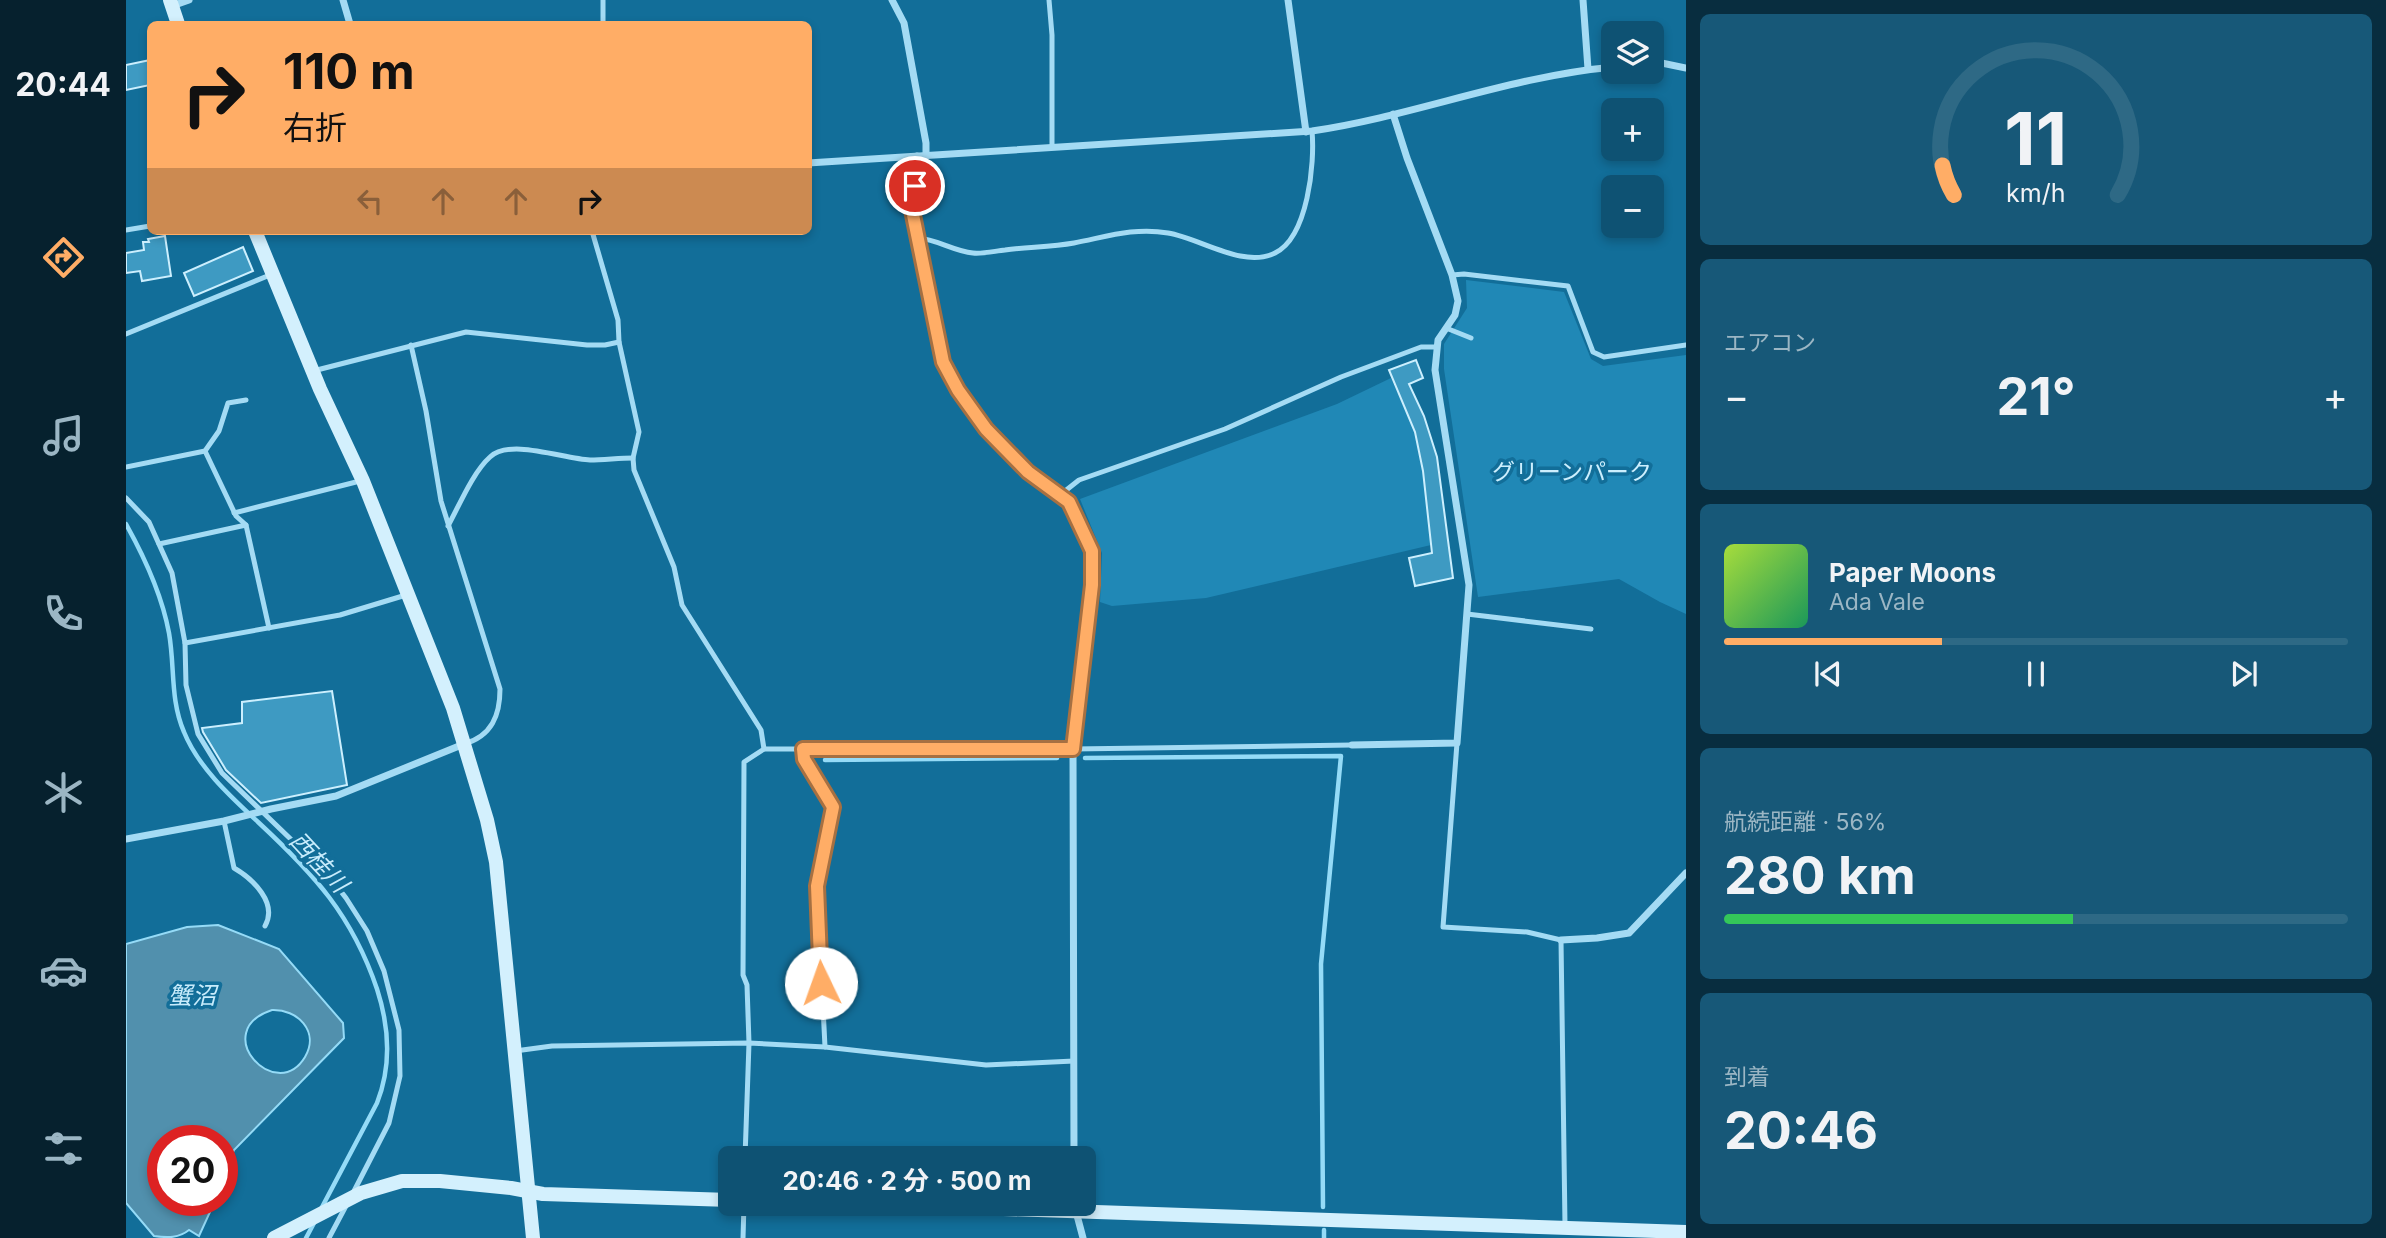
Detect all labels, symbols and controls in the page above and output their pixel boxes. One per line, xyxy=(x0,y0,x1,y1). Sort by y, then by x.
map controls xyxy=(1601,21,1664,238)
button: layers xyxy=(1601,21,1664,84)
text: 110 m xyxy=(283,42,415,101)
icon: right xyxy=(168,49,259,140)
text: 20:44 xyxy=(15,65,111,104)
text: 11 xyxy=(2005,95,2067,184)
button: + xyxy=(1601,98,1664,161)
text: 右折 xyxy=(283,108,347,147)
pin xyxy=(885,156,945,216)
icon: arrive xyxy=(896,167,934,205)
button: − xyxy=(1601,175,1664,238)
text: km/h xyxy=(2006,178,2066,208)
icon: left xyxy=(351,182,389,220)
icon: ahead xyxy=(424,182,462,220)
icon: ahead xyxy=(497,182,535,220)
icon: right xyxy=(570,182,608,220)
icon: directions xyxy=(39,233,88,282)
text: エアコン xyxy=(1724,329,1816,357)
text: 21° xyxy=(1996,365,2076,428)
text: − xyxy=(1724,373,1749,419)
text: + xyxy=(2323,373,2348,419)
icon: music xyxy=(39,411,88,460)
park label: グリーンパーク xyxy=(1492,458,1652,486)
text: Paper Moons xyxy=(1829,557,1996,588)
text: Ada Vale xyxy=(1829,588,1925,616)
icon: phone xyxy=(39,589,88,638)
icon: previous xyxy=(1809,655,1847,693)
icon: pause xyxy=(2017,655,2055,693)
icon: next xyxy=(2225,655,2263,693)
icon: climate xyxy=(39,768,88,817)
text: 航続距離 · 56% xyxy=(1724,808,1886,836)
water label: 西桂川 xyxy=(284,826,356,900)
text: 280 km xyxy=(1724,844,1916,907)
icon: car xyxy=(39,946,88,995)
position arrow xyxy=(784,946,858,1020)
water label: 蟹沼 xyxy=(168,981,219,1010)
text: 到着 xyxy=(1724,1063,1770,1091)
text: 20:46 xyxy=(1724,1099,1878,1162)
icon: filters xyxy=(39,1124,88,1173)
speed limit sign: 20 xyxy=(147,1125,238,1216)
text: 20:46 · 2 分 · 500 m xyxy=(782,1165,1032,1196)

